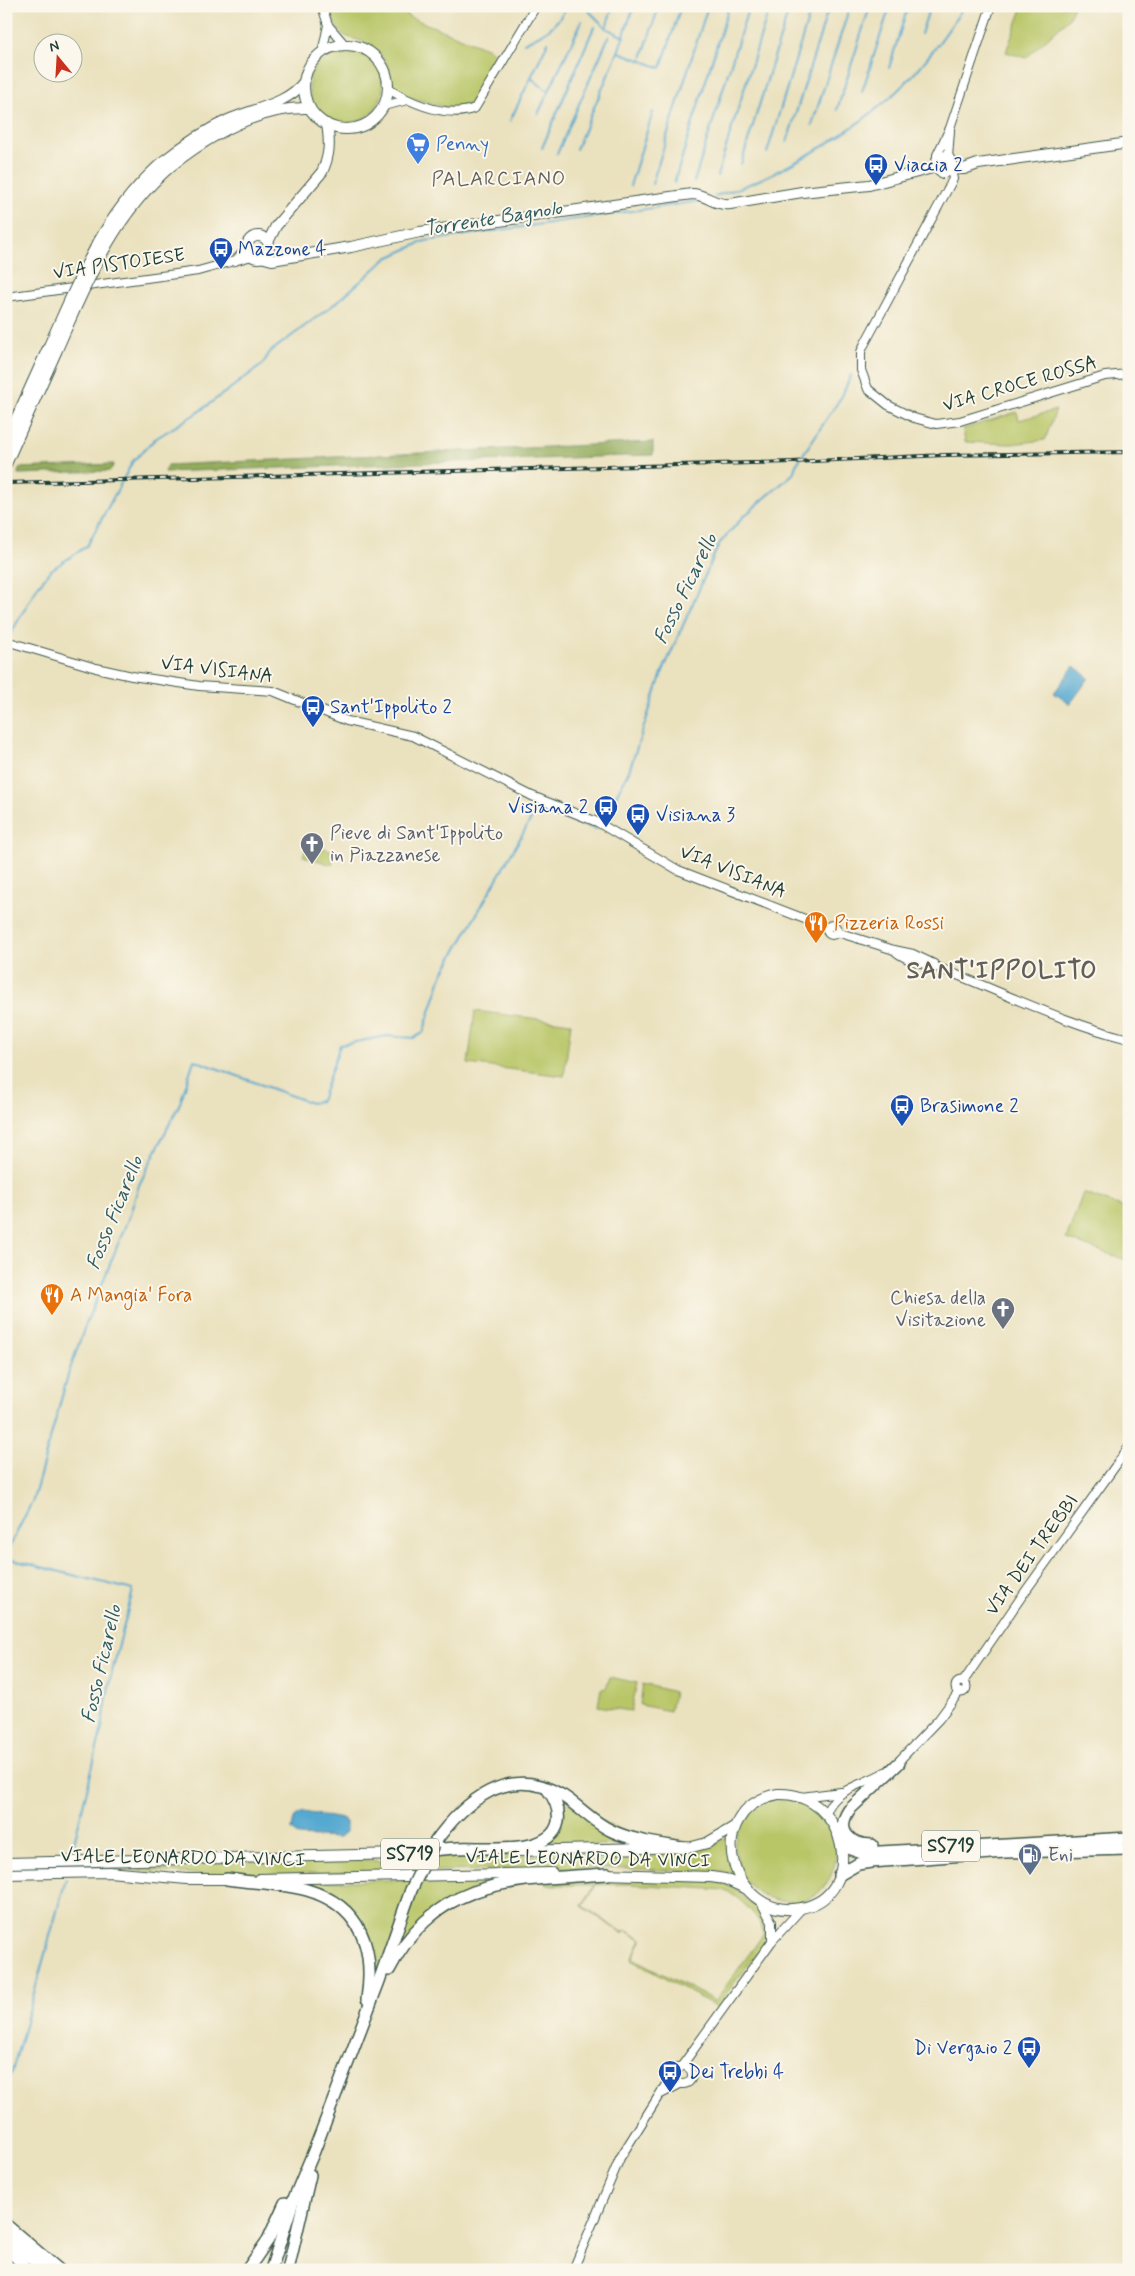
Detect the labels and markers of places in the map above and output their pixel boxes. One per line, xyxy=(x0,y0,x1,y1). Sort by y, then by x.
supermarket icon: Penny xyxy=(405,131,431,165)
place label: Penny xyxy=(436,132,489,158)
bus stop icon: Viaccia 2 xyxy=(863,152,889,186)
place label: Viaccia 2 xyxy=(894,153,962,178)
bus stop icon: Mazzone 4 xyxy=(208,236,234,270)
place label: Mazzone 4 xyxy=(238,237,327,262)
bus stop icon: Sant'Ippolito 2 xyxy=(300,694,326,728)
place label: Sant'Ippolito 2 xyxy=(330,695,452,720)
bus stop icon: Visiana 2 xyxy=(593,794,619,828)
place label: Visiana 2 xyxy=(508,795,588,820)
bus stop icon: Visiana 3 xyxy=(625,802,651,836)
place label: Visiana 3 xyxy=(656,803,736,828)
place label: Pieve di Sant'Ippolito in Piazzanese xyxy=(330,821,503,868)
church icon: Pieve di Sant'Ippolito in Piazzanese xyxy=(299,831,325,865)
restaurant icon: Pizzeria Rossi xyxy=(803,910,829,944)
place label: Pizzeria Rossi xyxy=(834,911,944,936)
bus stop icon: Brasimone 2 xyxy=(889,1093,915,1127)
place label: Brasimone 2 xyxy=(920,1094,1019,1119)
restaurant icon: A Mangia' Fora xyxy=(39,1282,65,1316)
place label: A Mangia' Fora xyxy=(70,1283,192,1310)
place label: Chiesa della Visitazione xyxy=(890,1286,986,1333)
church icon: Chiesa della Visitazione xyxy=(990,1296,1016,1330)
fuel station icon: Eni xyxy=(1017,1842,1043,1876)
place label: Eni xyxy=(1048,1843,1073,1868)
bus stop icon: Di Vergaio 2 xyxy=(1016,2035,1042,2069)
place label: Di Vergaio 2 xyxy=(914,2036,1012,2062)
bus stop icon: Dei Trebbi 4 xyxy=(657,2059,683,2093)
place label: Dei Trebbi 4 xyxy=(688,2060,784,2085)

